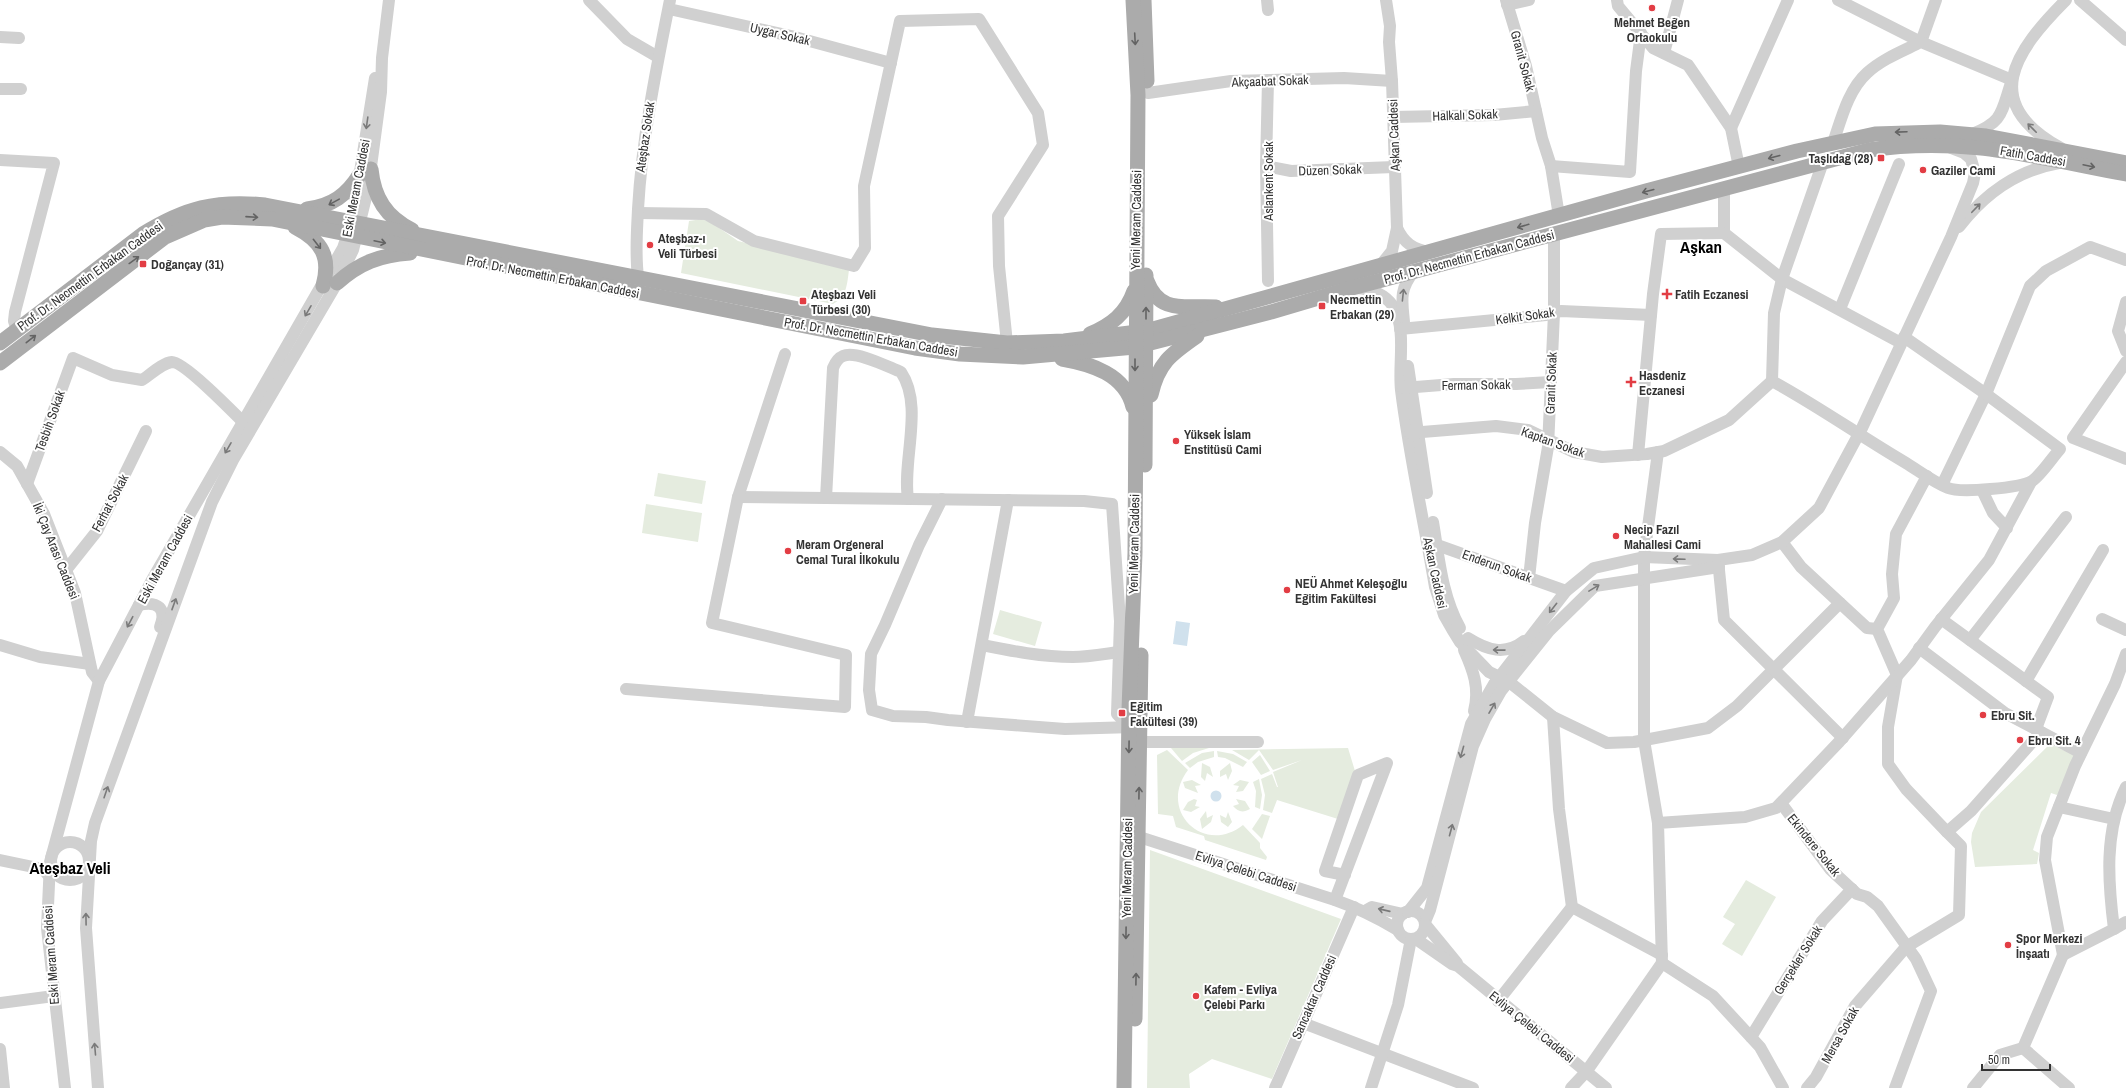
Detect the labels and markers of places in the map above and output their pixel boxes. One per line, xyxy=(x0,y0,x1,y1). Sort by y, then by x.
marker: Mehmet Beğen Ortaokulu xyxy=(1647,3,1657,13)
place label: Mehmet Beğen Ortaokulu xyxy=(1614,14,1690,46)
place label: Taşlıdağ (28) xyxy=(1809,150,1873,167)
marker: Taşlıdağ (28) xyxy=(1876,153,1886,163)
place label: Gaziler Cami xyxy=(1931,162,1996,179)
marker: Gaziler Cami xyxy=(1918,165,1928,175)
place label: Ateşbaz-ı Veli Türbesi xyxy=(658,230,717,262)
marker: Ateşbaz-ı Veli Türbesi xyxy=(645,240,655,250)
place label: Doğançay (31) xyxy=(151,256,224,273)
marker: Doğançay (31) xyxy=(138,259,148,269)
place label: Ateşbazı Veli Türbesi (30) xyxy=(811,286,876,318)
place label: Fatih Eczanesi xyxy=(1675,286,1749,303)
marker: Fatih Eczanesi xyxy=(1662,289,1672,299)
place label: Necmettin Erbakan (29) xyxy=(1330,291,1394,323)
marker: Ateşbazı Veli Türbesi (30) xyxy=(798,296,808,306)
marker: Necmettin Erbakan (29) xyxy=(1317,301,1327,311)
place label: Hasdeniz Eczanesi xyxy=(1639,367,1686,399)
marker: Hasdeniz Eczanesi xyxy=(1626,377,1636,387)
place label: Yüksek İslam Enstitüsü Cami xyxy=(1184,426,1262,458)
marker: Yüksek İslam Enstitüsü Cami xyxy=(1171,436,1181,446)
place label: Necip Fazıl Mahallesi Cami xyxy=(1624,521,1701,553)
marker: Necip Fazıl Mahallesi Cami xyxy=(1611,531,1621,541)
place label: Meram Orgeneral Cemal Tural İlkokulu xyxy=(796,536,900,568)
marker: Meram Orgeneral Cemal Tural İlkokulu xyxy=(783,546,793,556)
place label: NEÜ Ahmet Keleşoğlu Eğitim Fakültesi xyxy=(1295,575,1407,607)
marker: NEÜ Ahmet Keleşoğlu Eğitim Fakültesi xyxy=(1282,585,1292,595)
place label: Eğitim Fakültesi (39) xyxy=(1130,698,1198,730)
place label: Ebru Sit. xyxy=(1991,707,2035,724)
marker: Eğitim Fakültesi (39) xyxy=(1117,708,1127,718)
marker: Ebru Sit. xyxy=(1978,710,1988,720)
place label: Ebru Sit. 4 xyxy=(2028,732,2081,749)
marker: Ebru Sit. 4 xyxy=(2015,735,2025,745)
place label: Spor Merkezi İnşaatı xyxy=(2016,930,2082,962)
marker: Spor Merkezi İnşaatı xyxy=(2003,940,2013,950)
place label: Kafem - Evliya Çelebi Parkı xyxy=(1204,981,1277,1013)
marker: Kafem - Evliya Çelebi Parkı xyxy=(1191,991,1201,1001)

